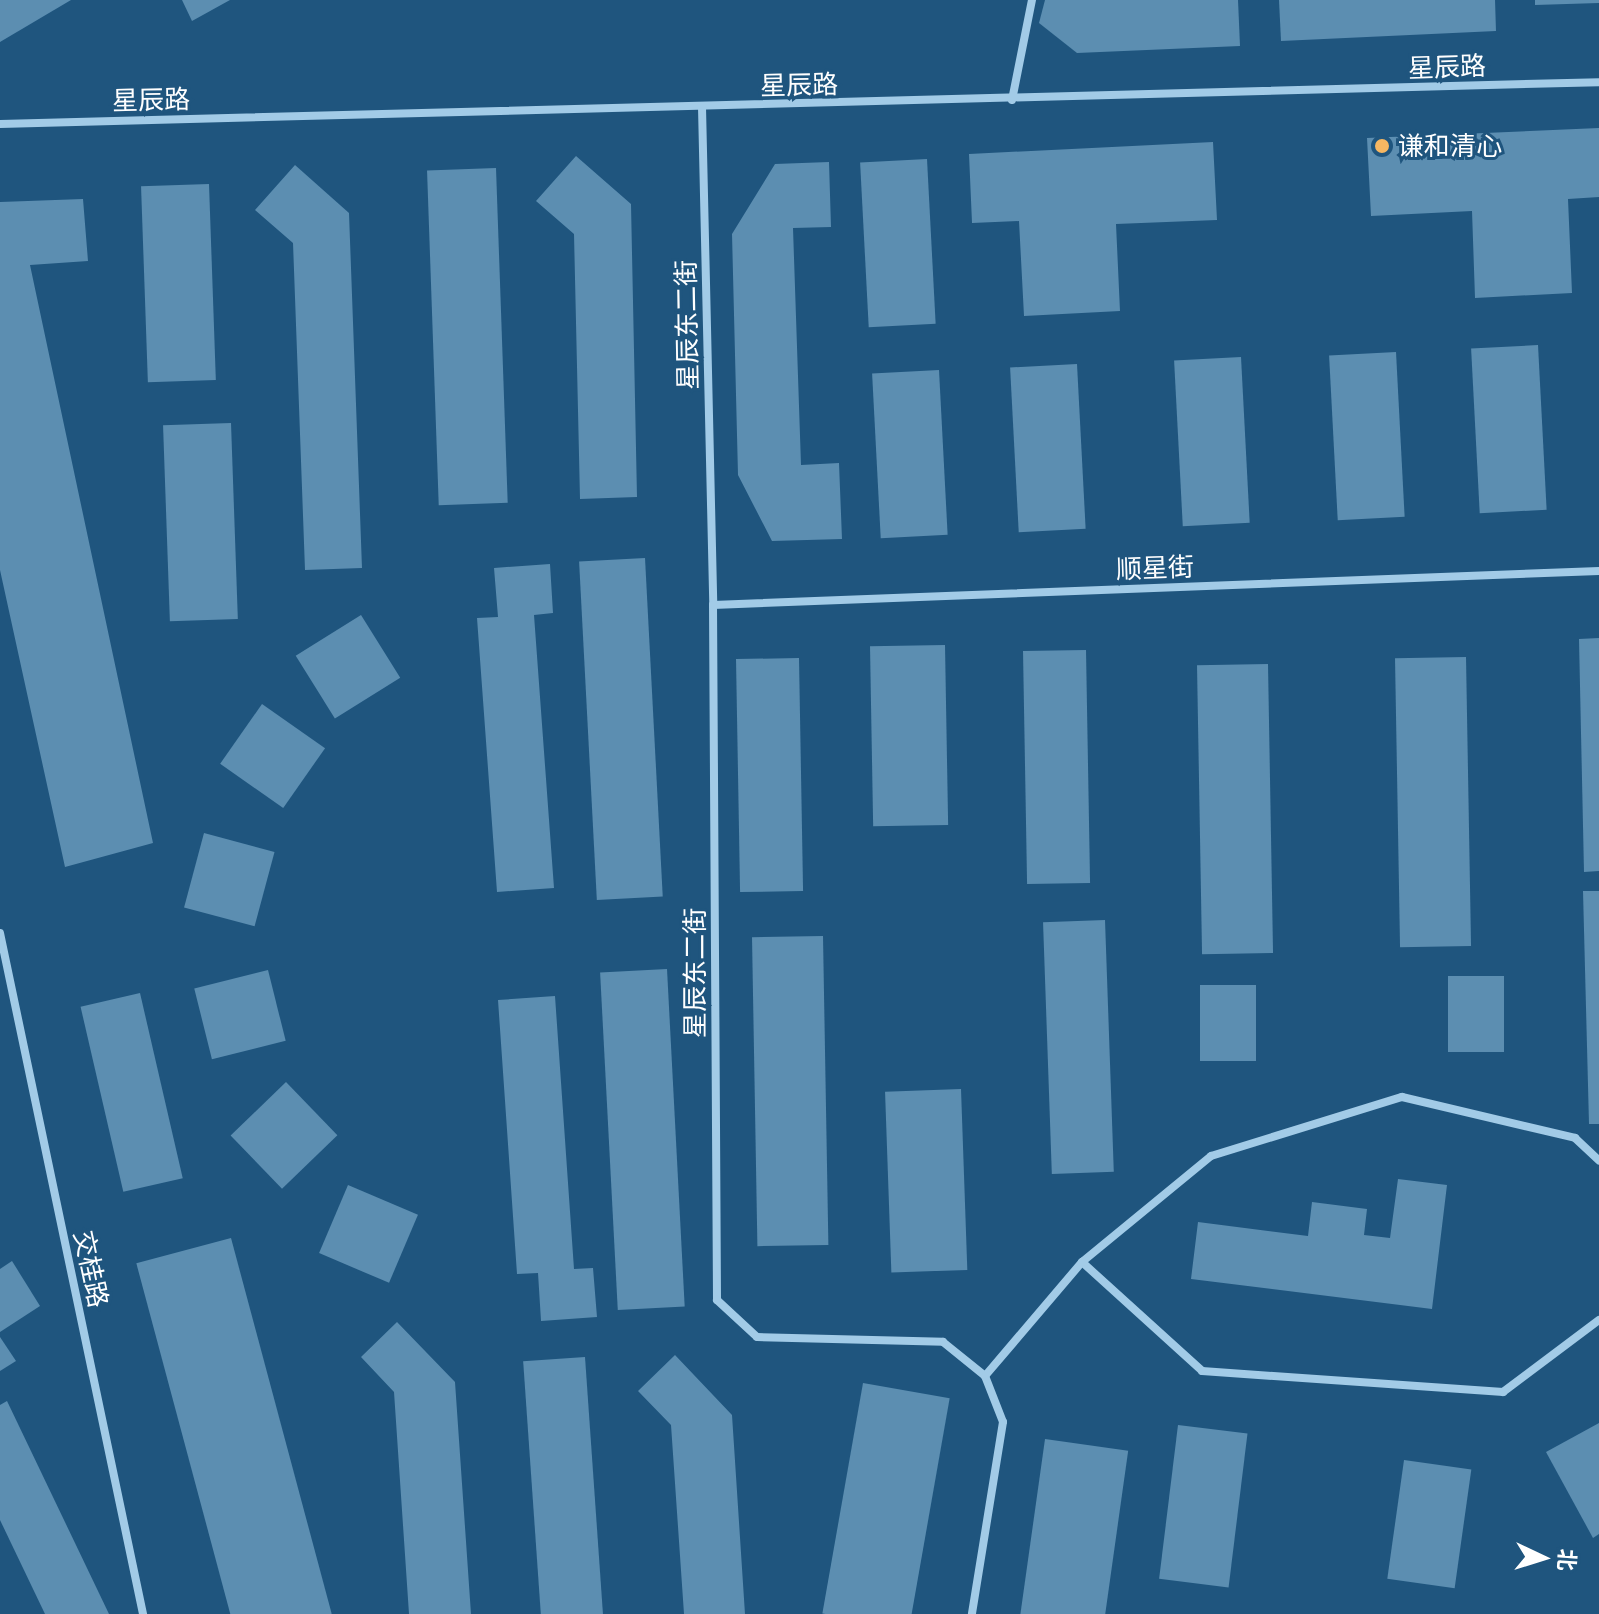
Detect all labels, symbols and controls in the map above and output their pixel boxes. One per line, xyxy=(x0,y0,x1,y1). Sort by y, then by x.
street label: 星辰路 xyxy=(1407,50,1487,84)
street label: 星辰路 xyxy=(760,69,838,101)
street label: 星辰路 xyxy=(112,84,190,116)
place label: 谦和清心 xyxy=(1398,130,1502,162)
marker: 谦和清心 xyxy=(1373,137,1391,155)
street label: 星辰东二街 xyxy=(670,260,704,390)
street label: 顺星街 xyxy=(1115,551,1195,585)
street label: 星辰东二街 xyxy=(679,908,711,1038)
street label: 交桂路 xyxy=(68,1228,114,1310)
north arrow xyxy=(1503,1518,1583,1598)
text: 北 xyxy=(1553,1548,1581,1572)

